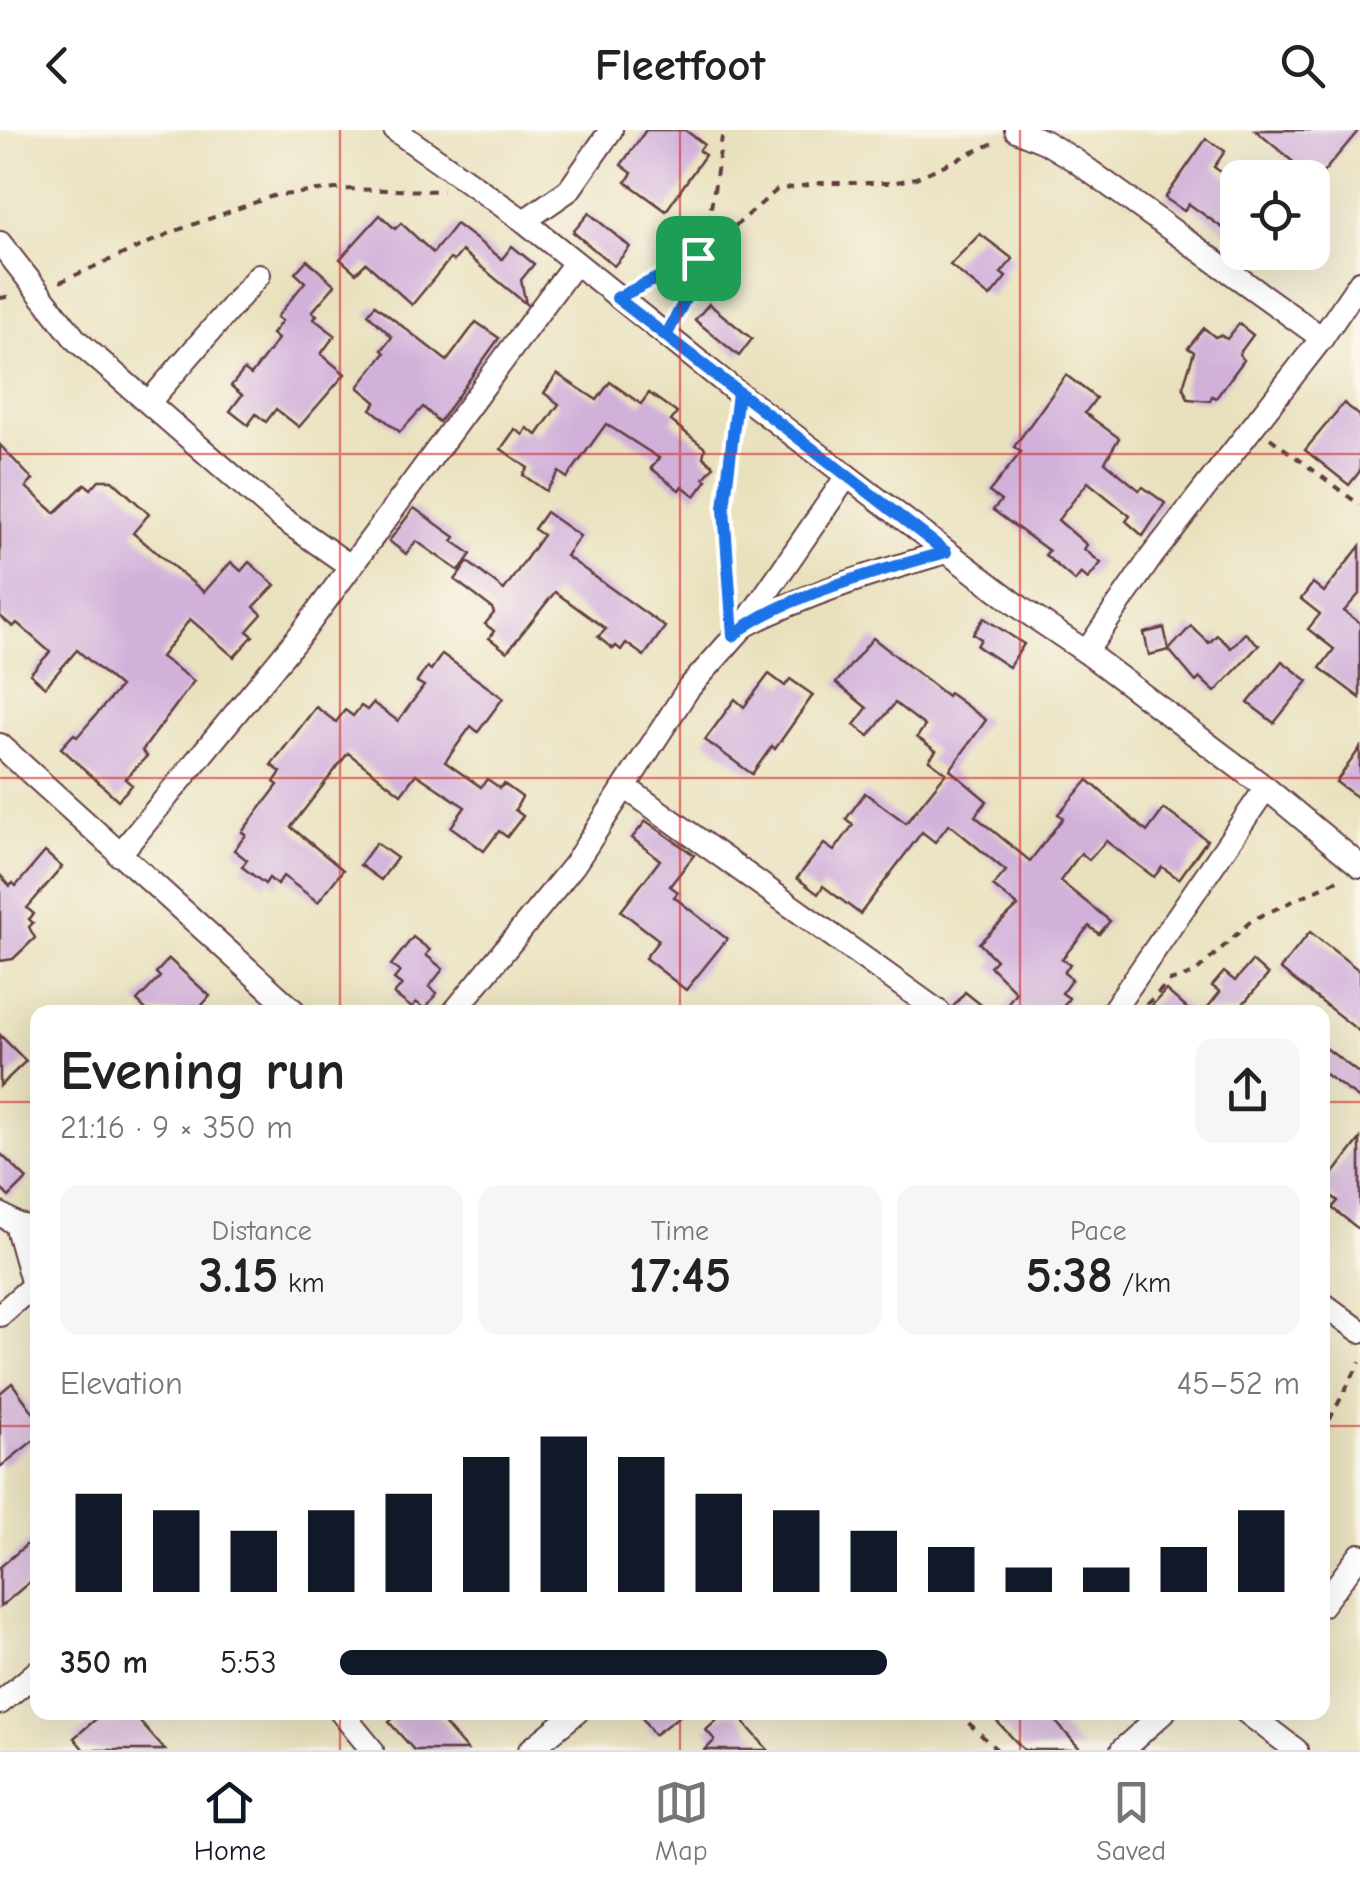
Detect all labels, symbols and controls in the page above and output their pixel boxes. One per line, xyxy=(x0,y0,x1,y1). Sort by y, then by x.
icon: back xyxy=(30,38,85,93)
icon: search xyxy=(1275,38,1330,93)
text: Fleetfoot xyxy=(595,39,765,91)
map controls xyxy=(1220,160,1330,270)
button: locate xyxy=(1220,160,1330,270)
pin xyxy=(656,216,741,301)
icon: arrive xyxy=(671,231,726,286)
button: share xyxy=(1195,1038,1300,1143)
text: Evening run xyxy=(60,1039,345,1103)
text: 21:16 · 9 × 350 m xyxy=(60,1109,293,1146)
text: Distance xyxy=(212,1215,312,1247)
text: Time xyxy=(651,1215,709,1247)
text: Pace xyxy=(1070,1215,1127,1247)
text: 3.15 xyxy=(199,1247,279,1305)
text: 17:45 xyxy=(629,1247,731,1305)
text: 5:38 xyxy=(1026,1247,1113,1305)
text: km xyxy=(279,1267,325,1299)
text: /km xyxy=(1113,1267,1171,1299)
text: Elevation xyxy=(60,1365,183,1402)
text: 45–52 m xyxy=(1177,1365,1300,1402)
text: 350 m xyxy=(60,1644,148,1681)
text: 5:53 xyxy=(220,1644,277,1681)
tab: Home xyxy=(194,1775,266,1867)
tab: Map xyxy=(654,1775,709,1867)
tab: Saved xyxy=(1096,1775,1166,1867)

